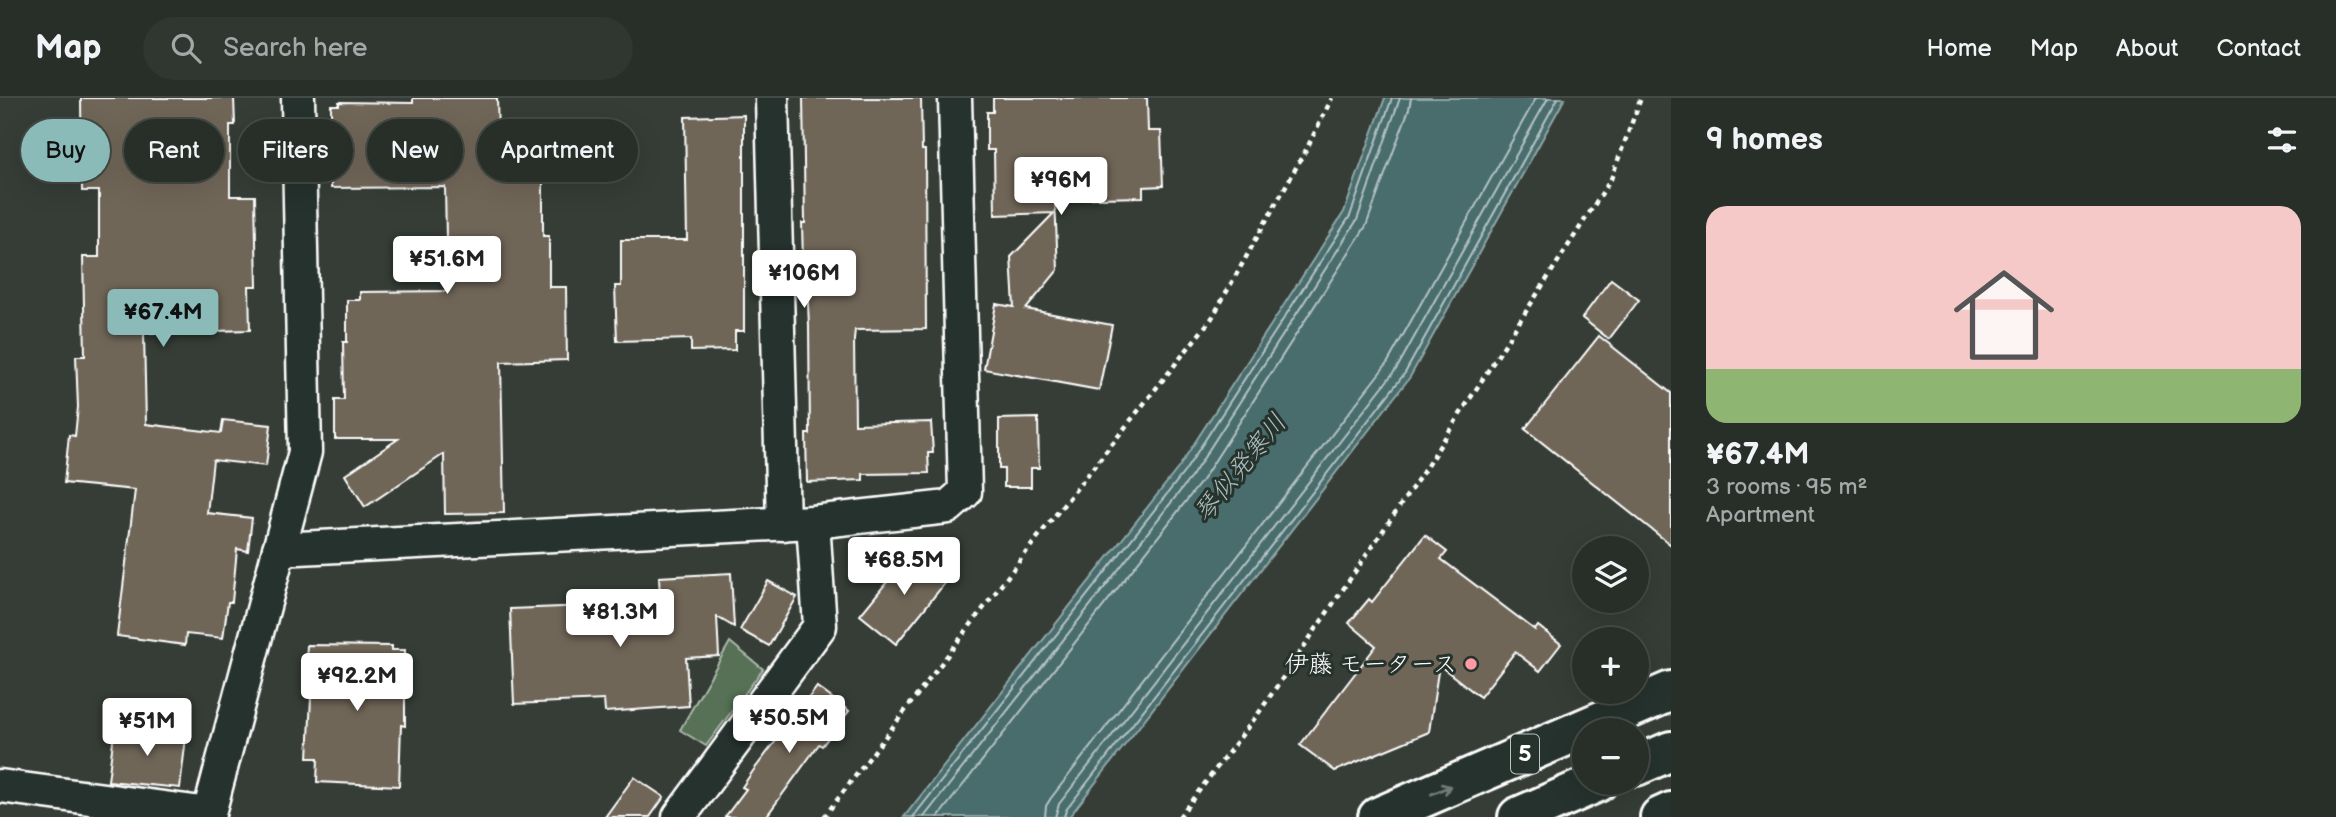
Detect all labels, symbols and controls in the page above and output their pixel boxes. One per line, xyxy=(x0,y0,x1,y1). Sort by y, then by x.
search box xyxy=(143,17,633,80)
text: Map xyxy=(35,28,101,68)
icon: search xyxy=(167,29,205,67)
text: Search here xyxy=(223,33,367,64)
text: Home xyxy=(1927,34,1992,63)
text: Map xyxy=(2030,34,2078,63)
text: About xyxy=(2116,34,2178,63)
text: Contact xyxy=(2216,34,2301,63)
chip: Buy xyxy=(21,119,110,182)
chip: Rent xyxy=(124,119,224,182)
chip: Filters xyxy=(238,119,353,182)
chip: New xyxy=(367,119,463,182)
chip: Apartment xyxy=(477,119,638,182)
icon: filters xyxy=(2263,121,2301,159)
text: 9 homes xyxy=(1706,122,1823,158)
pin: ¥96M xyxy=(1020,158,1102,217)
text: ¥96M xyxy=(1030,166,1092,194)
pin: ¥51.6M xyxy=(390,236,504,296)
text: ¥51.6M xyxy=(409,245,485,273)
pin: ¥106M xyxy=(755,250,853,310)
icon: home xyxy=(1941,252,2067,378)
text: ¥106M xyxy=(768,259,840,287)
pin: ¥67.4M xyxy=(106,289,220,349)
text: ¥67.4M xyxy=(123,298,203,326)
water label: 琴似発寒川 xyxy=(1188,408,1294,528)
text: ¥67.4M xyxy=(1706,437,1809,473)
text: 3 rooms · 95 m² xyxy=(1706,473,1867,501)
text: Apartment xyxy=(1706,501,1815,529)
map controls xyxy=(1572,536,1649,795)
button: layers xyxy=(1572,536,1649,613)
pin: ¥68.5M xyxy=(847,538,961,597)
text: ¥68.5M xyxy=(864,546,944,574)
pin: ¥81.3M xyxy=(563,589,677,649)
text: ¥81.3M xyxy=(582,598,658,626)
button: + xyxy=(1572,627,1649,704)
place label: 伊藤 モータース xyxy=(1284,650,1457,679)
pin: ¥92.2M xyxy=(300,654,414,713)
marker: 伊藤 モータース xyxy=(1463,656,1479,672)
text: ¥92.2M xyxy=(317,662,397,690)
pin: ¥50.5M xyxy=(732,696,846,755)
pin: ¥51M xyxy=(106,698,188,758)
text: ¥50.5M xyxy=(749,704,829,732)
text: ¥51M xyxy=(119,707,175,735)
button: − xyxy=(1572,718,1649,795)
road number: 5 xyxy=(1511,734,1539,774)
one-way arrow xyxy=(1430,783,1451,796)

